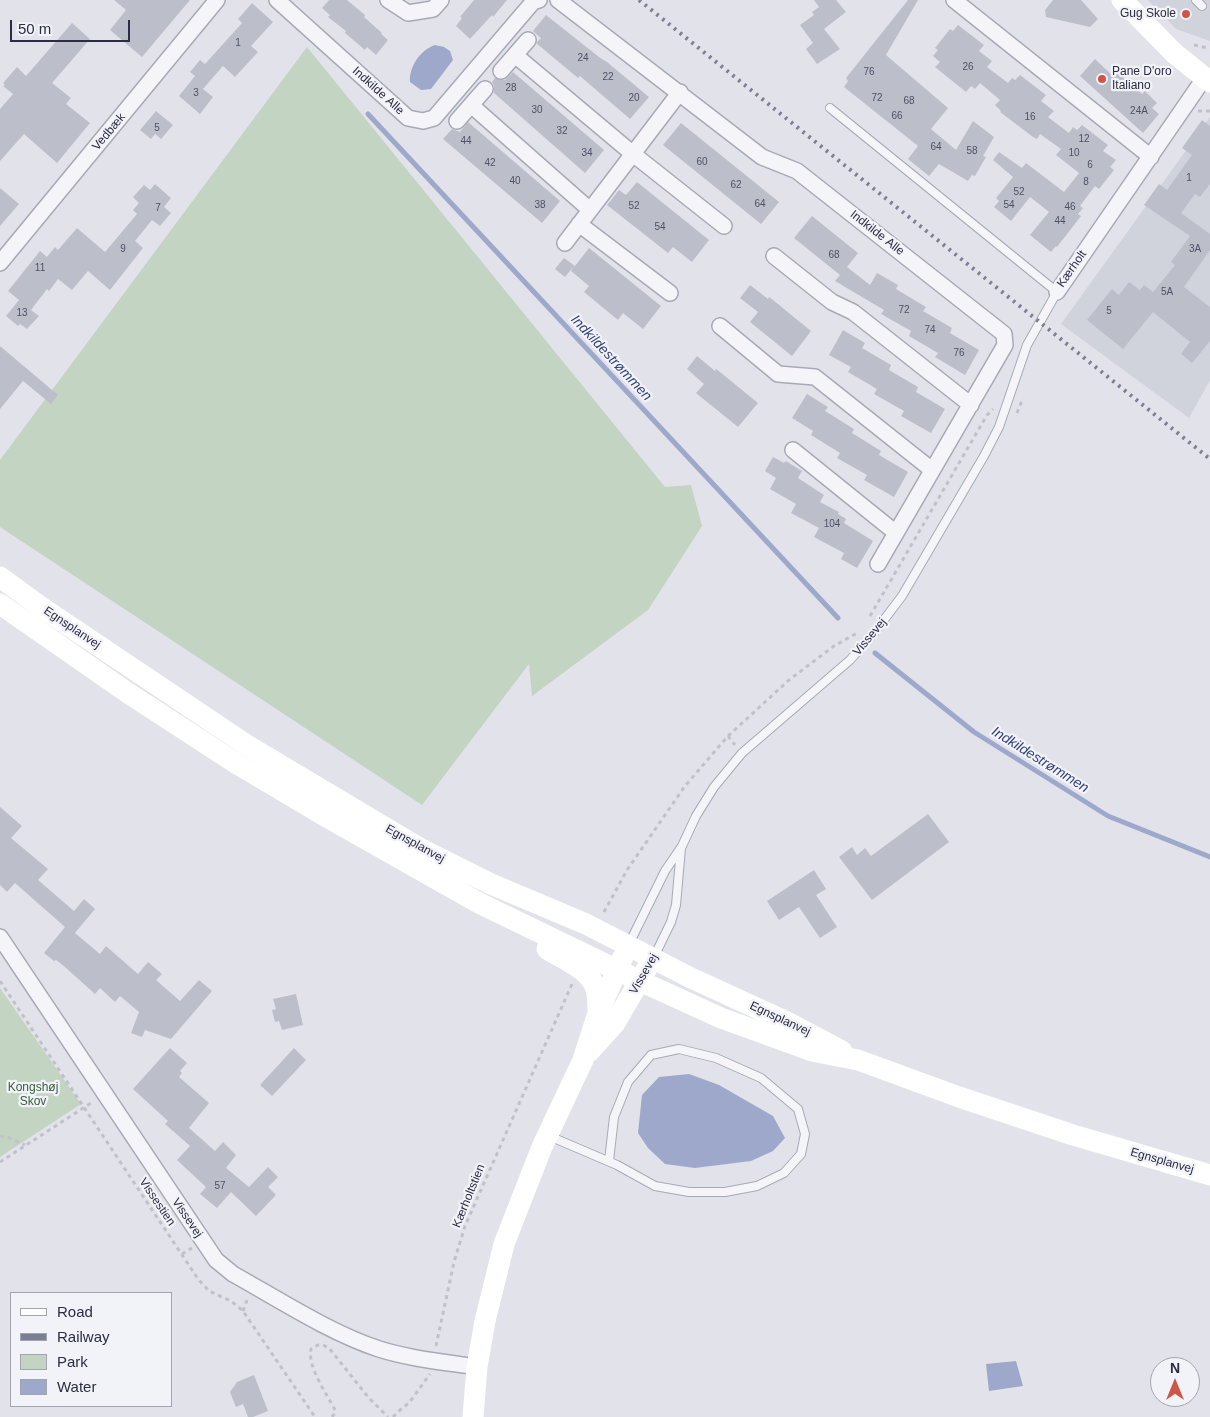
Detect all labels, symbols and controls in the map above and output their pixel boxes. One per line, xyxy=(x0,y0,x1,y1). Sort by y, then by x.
place label: Gug Skole xyxy=(1120,7,1176,21)
marker: Gug Skole xyxy=(1180,8,1192,20)
scale bar xyxy=(12,10,132,42)
text: 50 m xyxy=(18,20,51,37)
house number: 1 xyxy=(235,37,241,49)
house number: 24 xyxy=(577,52,589,64)
house number: 26 xyxy=(962,61,974,73)
street label: Indkilde Alle xyxy=(349,64,407,118)
place label: Pane D'oro Italiano xyxy=(1112,65,1172,93)
house number: 76 xyxy=(863,66,875,78)
house number: 22 xyxy=(602,71,614,83)
marker: Pane D'oro Italiano xyxy=(1096,73,1108,85)
house number: 28 xyxy=(505,82,517,94)
house number: 3 xyxy=(193,87,199,99)
house number: 20 xyxy=(628,92,640,104)
house number: 72 xyxy=(871,92,883,104)
house number: 68 xyxy=(903,95,915,107)
house number: 30 xyxy=(531,104,543,116)
house number: 24A xyxy=(1130,105,1148,117)
house number: 66 xyxy=(891,110,903,122)
street label: Vedbæk xyxy=(89,111,129,153)
house number: 16 xyxy=(1024,111,1036,123)
house number: 5 xyxy=(154,122,160,134)
house number: 32 xyxy=(556,125,568,137)
house number: 12 xyxy=(1078,133,1090,145)
house number: 44 xyxy=(460,135,472,147)
house number: 64 xyxy=(930,141,942,153)
house number: 58 xyxy=(966,145,978,157)
house number: 34 xyxy=(581,147,593,159)
house number: 10 xyxy=(1068,147,1080,159)
house number: 60 xyxy=(696,156,708,168)
house number: 42 xyxy=(484,157,496,169)
house number: 6 xyxy=(1087,159,1093,171)
house number: 1 xyxy=(1186,172,1192,184)
house number: 40 xyxy=(509,175,521,187)
house number: 8 xyxy=(1083,176,1089,188)
house number: 62 xyxy=(730,179,742,191)
house number: 52 xyxy=(1013,186,1025,198)
house number: 64 xyxy=(754,198,766,210)
house number: 38 xyxy=(534,199,546,211)
house number: 54 xyxy=(1003,199,1015,211)
house number: 52 xyxy=(628,200,640,212)
house number: 46 xyxy=(1064,201,1076,213)
house number: 7 xyxy=(155,202,161,214)
street label: Indkilde Alle xyxy=(847,207,907,259)
house number: 44 xyxy=(1054,215,1066,227)
house number: 54 xyxy=(654,221,666,233)
house number: 9 xyxy=(120,243,126,255)
house number: 3A xyxy=(1189,243,1201,255)
street label: Kærholt xyxy=(1054,248,1090,290)
house number: 68 xyxy=(828,249,840,261)
house number: 11 xyxy=(35,262,45,274)
house number: 5A xyxy=(1161,286,1173,298)
house number: 72 xyxy=(898,304,910,316)
house number: 5 xyxy=(1106,305,1112,317)
house number: 13 xyxy=(16,307,28,319)
water label: Indkildestrømmen xyxy=(567,312,655,404)
house number: 74 xyxy=(924,324,936,336)
house number: 76 xyxy=(953,347,965,359)
house number: 104 xyxy=(824,518,840,530)
street label: Egnsplanvej xyxy=(41,604,103,652)
street label: Vissevej xyxy=(850,615,890,659)
water label: Indkildestrømmen xyxy=(988,723,1092,797)
street label: Egnsplanvej xyxy=(383,822,447,866)
street label: Vissevej xyxy=(627,951,661,997)
street label: Egnsplanvej xyxy=(747,999,813,1039)
park label: Kongshøj Skov xyxy=(8,1081,58,1109)
street label: Egnsplanvej xyxy=(1129,1145,1195,1177)
street label: Kærholtstien xyxy=(450,1162,488,1230)
street label: Vissestien xyxy=(136,1175,178,1229)
house number: 57 xyxy=(214,1180,226,1192)
street label: Vissevej xyxy=(169,1196,205,1240)
legend xyxy=(10,1292,172,1407)
text: Road xyxy=(57,1303,93,1320)
text: Railway xyxy=(57,1328,110,1345)
text: Park xyxy=(57,1353,88,1370)
north arrow xyxy=(1150,1357,1200,1407)
text: N xyxy=(1170,1360,1180,1376)
text: Water xyxy=(57,1378,96,1395)

